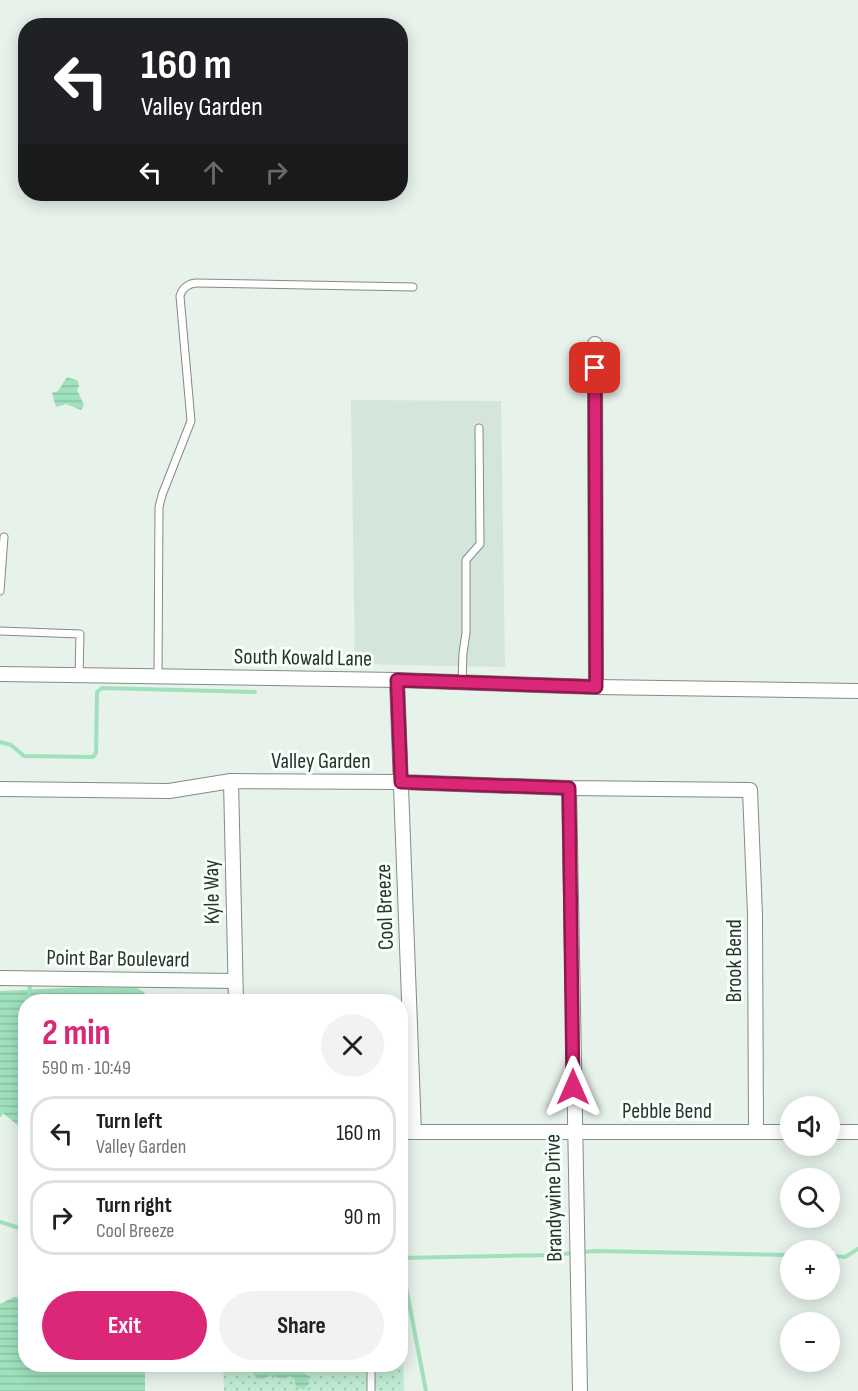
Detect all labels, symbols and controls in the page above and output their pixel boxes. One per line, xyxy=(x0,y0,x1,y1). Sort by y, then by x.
text: 160 m xyxy=(141,40,232,91)
icon: left xyxy=(42,42,120,120)
text: Valley Garden xyxy=(141,91,263,123)
icon: left xyxy=(134,156,167,189)
icon: ahead xyxy=(197,156,230,189)
icon: right xyxy=(260,156,293,189)
pin xyxy=(569,342,620,393)
icon: arrive xyxy=(578,351,611,384)
street label: South Kowald Lane xyxy=(234,643,372,673)
street label: Valley Garden xyxy=(271,748,371,775)
street label: Kyle Way xyxy=(198,859,226,925)
street label: Cool Breeze xyxy=(370,863,400,951)
street label: Brook Bend xyxy=(721,919,748,1003)
street label: Point Bar Boulevard xyxy=(46,944,190,974)
text: 2 min xyxy=(42,1012,111,1055)
button: close xyxy=(321,1014,384,1077)
position arrow xyxy=(541,1055,605,1119)
text: 590 m · 10:49 xyxy=(42,1056,131,1080)
map controls xyxy=(780,1096,840,1372)
button: sound xyxy=(780,1096,840,1156)
street label: Pebble Bend xyxy=(622,1098,712,1125)
text: Turn left xyxy=(96,1108,162,1135)
icon: left xyxy=(45,1117,78,1150)
text: 160 m xyxy=(336,1120,381,1147)
street label: Brandywine Drive xyxy=(539,1134,569,1262)
text: Valley Garden xyxy=(96,1135,186,1159)
button: search xyxy=(780,1168,840,1228)
text: Turn right xyxy=(96,1192,172,1219)
icon: right xyxy=(45,1201,78,1234)
text: 90 m xyxy=(344,1204,381,1231)
text: Cool Breeze xyxy=(96,1219,174,1243)
button: + xyxy=(780,1240,840,1300)
button: Exit xyxy=(42,1291,207,1360)
button: Share xyxy=(219,1291,384,1360)
button: − xyxy=(780,1312,840,1372)

